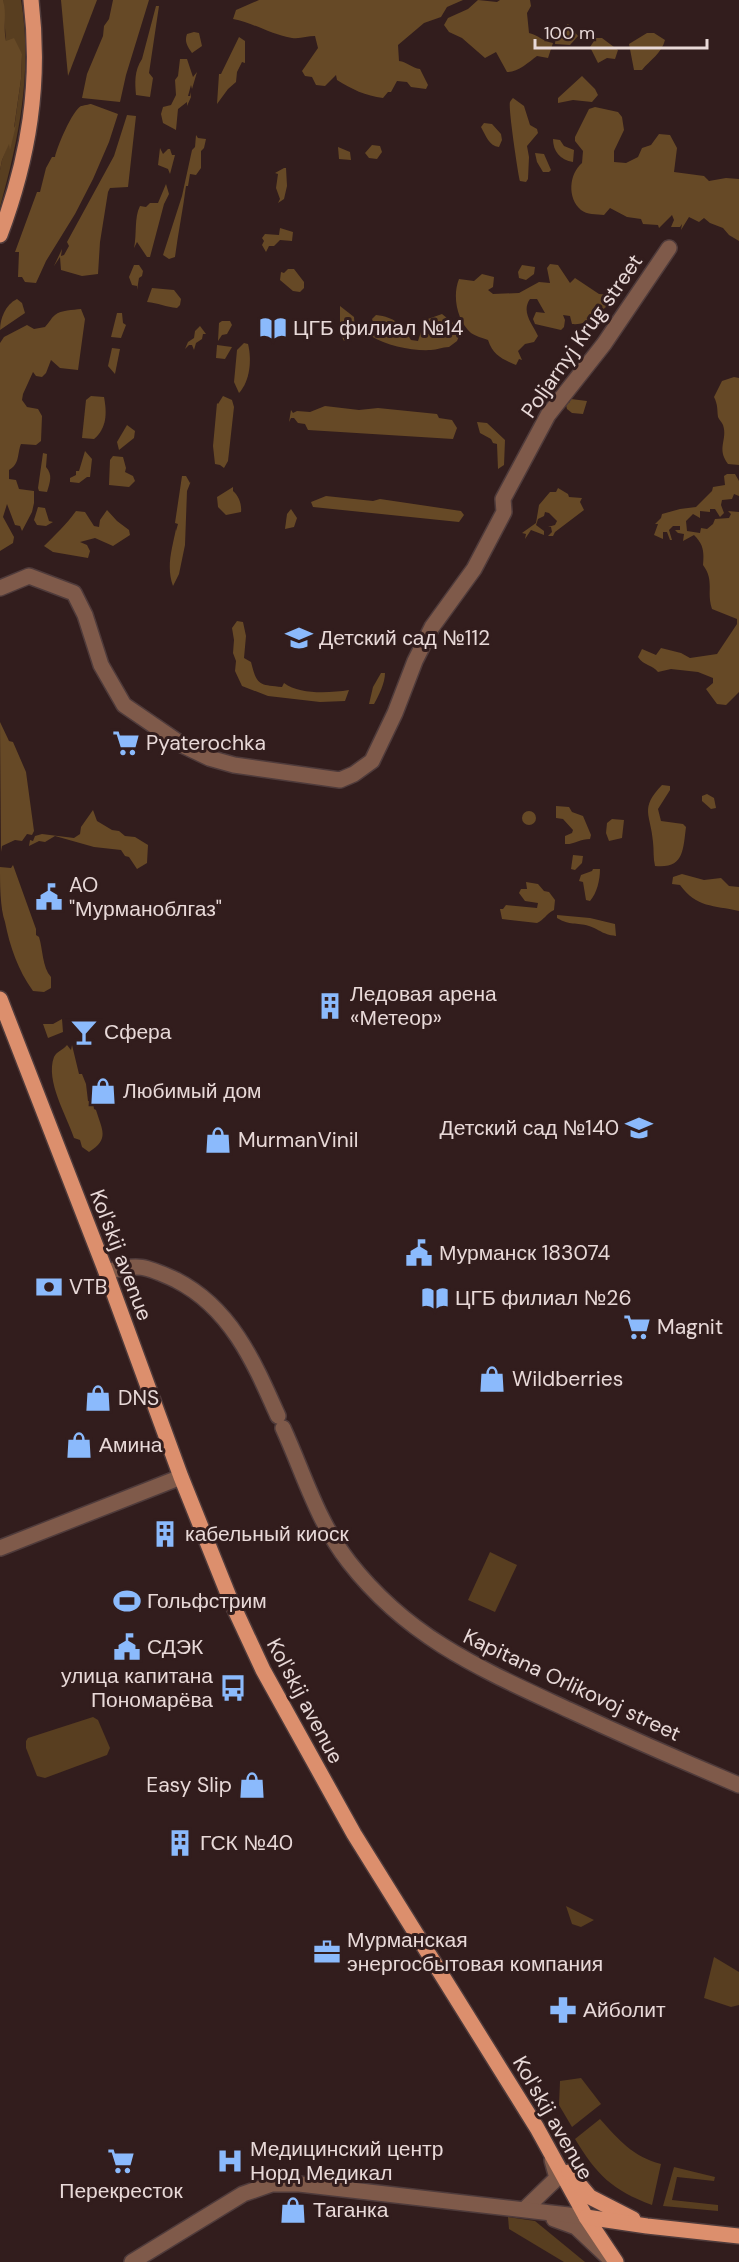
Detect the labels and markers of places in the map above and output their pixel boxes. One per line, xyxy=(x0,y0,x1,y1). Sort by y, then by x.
library icon: ЦГБ филиал №14 xyxy=(258,313,288,343)
place label: ЦГБ филиал №14 xyxy=(293,314,464,342)
school or university icon: Детский сад №112 xyxy=(284,623,314,653)
place label: Детский сад №112 xyxy=(319,624,490,652)
supermarket icon: Pyaterochka xyxy=(111,728,141,758)
place label: Pyaterochka xyxy=(146,729,266,757)
place label: AO "Мурманоблгаз" xyxy=(69,871,222,923)
public building icon: AO "Мурманоблгаз" xyxy=(34,882,64,912)
place label: Ледовая арена «Метеор» xyxy=(350,980,497,1032)
building icon: Ледовая арена «Метеор» xyxy=(315,991,345,1021)
bar icon: Сфера xyxy=(69,1017,99,1047)
place label: Сфера xyxy=(104,1018,172,1046)
shop icon: Любимый дом xyxy=(88,1076,118,1106)
place label: Любимый дом xyxy=(123,1077,262,1105)
school or university icon: Детский сад №140 xyxy=(624,1113,654,1143)
place label: Детский сад №140 xyxy=(439,1114,619,1142)
shop icon: MurmanVinil xyxy=(203,1125,233,1155)
place label: MurmanVinil xyxy=(238,1126,359,1154)
public building icon: Мурманск 183074 xyxy=(404,1238,434,1268)
place label: Мурманск 183074 xyxy=(439,1239,610,1267)
bank icon: VTB xyxy=(34,1272,64,1302)
place label: VTB xyxy=(69,1273,108,1301)
library icon: ЦГБ филиал №26 xyxy=(420,1283,450,1313)
place label: ЦГБ филиал №26 xyxy=(455,1284,632,1312)
supermarket icon: Magnit xyxy=(622,1312,652,1342)
place label: Magnit xyxy=(657,1313,723,1341)
shop icon: Wildberries xyxy=(477,1364,507,1394)
place label: Wildberries xyxy=(512,1365,623,1393)
shop icon: DNS xyxy=(83,1383,113,1413)
place label: DNS xyxy=(118,1384,159,1412)
shop icon: Амина xyxy=(64,1430,94,1460)
place label: Амина xyxy=(99,1431,163,1459)
building icon: кабельный киоск xyxy=(150,1519,180,1549)
place label: кабельный киоск xyxy=(185,1520,349,1548)
sports icon: Гольфстрим xyxy=(112,1586,142,1616)
place label: Гольфстрим xyxy=(147,1587,267,1615)
public building icon: СДЭК xyxy=(112,1632,142,1662)
place label: СДЭК xyxy=(147,1633,204,1661)
place label: улица капитана Пономарёва xyxy=(61,1662,213,1714)
bus stop icon: улица капитана Пономарёва xyxy=(218,1673,248,1703)
shop icon: Easy Slip xyxy=(237,1770,267,1800)
place label: Easy Slip xyxy=(146,1771,232,1799)
building icon: ГСК №40 xyxy=(165,1828,195,1858)
place label: ГСК №40 xyxy=(200,1829,293,1857)
place label: Мурманская энергосбытовая компания xyxy=(347,1926,603,1978)
office icon: Мурманская энергосбытовая компания xyxy=(312,1937,342,1967)
pharmacy icon: Айболит xyxy=(548,1995,578,2025)
place label: Айболит xyxy=(583,1996,666,2024)
place label: Медицинский центр Норд Медикал xyxy=(250,2135,443,2187)
supermarket icon: Перекресток xyxy=(106,2146,136,2176)
hospital icon: Медицинский центр Норд Медикал xyxy=(215,2146,245,2176)
place label: Перекресток xyxy=(59,2177,184,2205)
shop icon: Таганка xyxy=(278,2195,308,2225)
place label: Таганка xyxy=(313,2196,389,2224)

